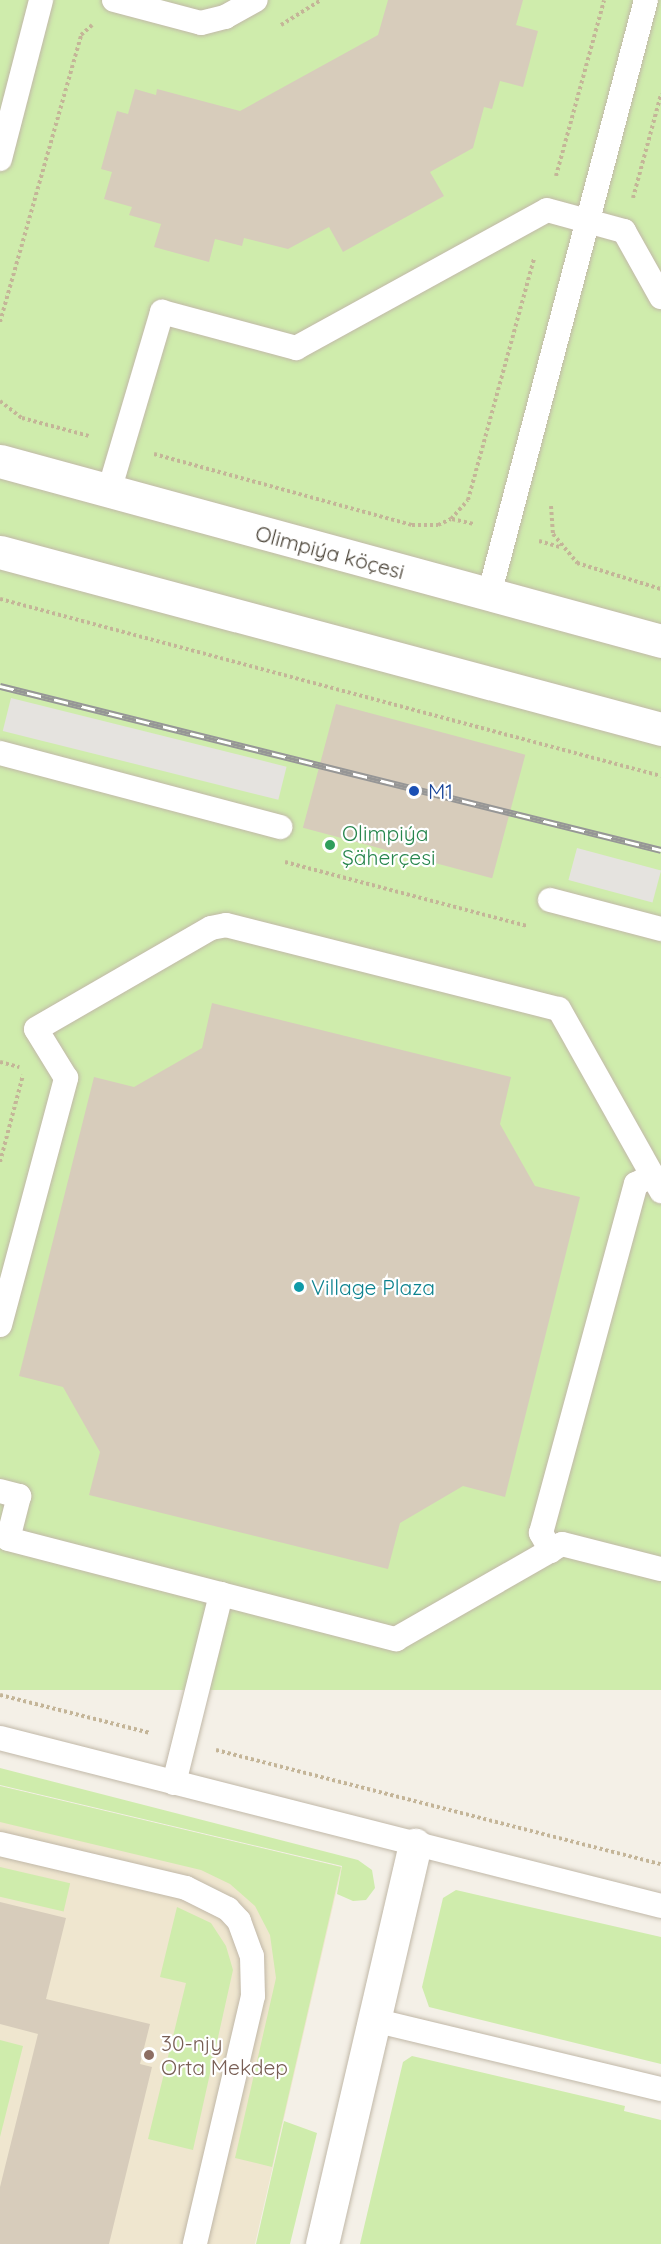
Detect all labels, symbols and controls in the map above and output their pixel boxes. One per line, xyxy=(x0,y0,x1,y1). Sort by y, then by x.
street label: Olimpiýa köçesi xyxy=(253,520,407,584)
place label: M1 xyxy=(428,778,453,804)
marker: M1 xyxy=(405,782,423,800)
place label: Olimpiýa Şäherçesi xyxy=(342,820,435,870)
marker: Olimpiýa Şäherçesi xyxy=(323,838,337,852)
place label: Village Plaza xyxy=(311,1274,435,1300)
marker: Village Plaza xyxy=(292,1280,306,1294)
place label: 30-njy Orta Mekdep xyxy=(161,2030,288,2080)
marker: 30-njy Orta Mekdep xyxy=(142,2048,156,2062)

